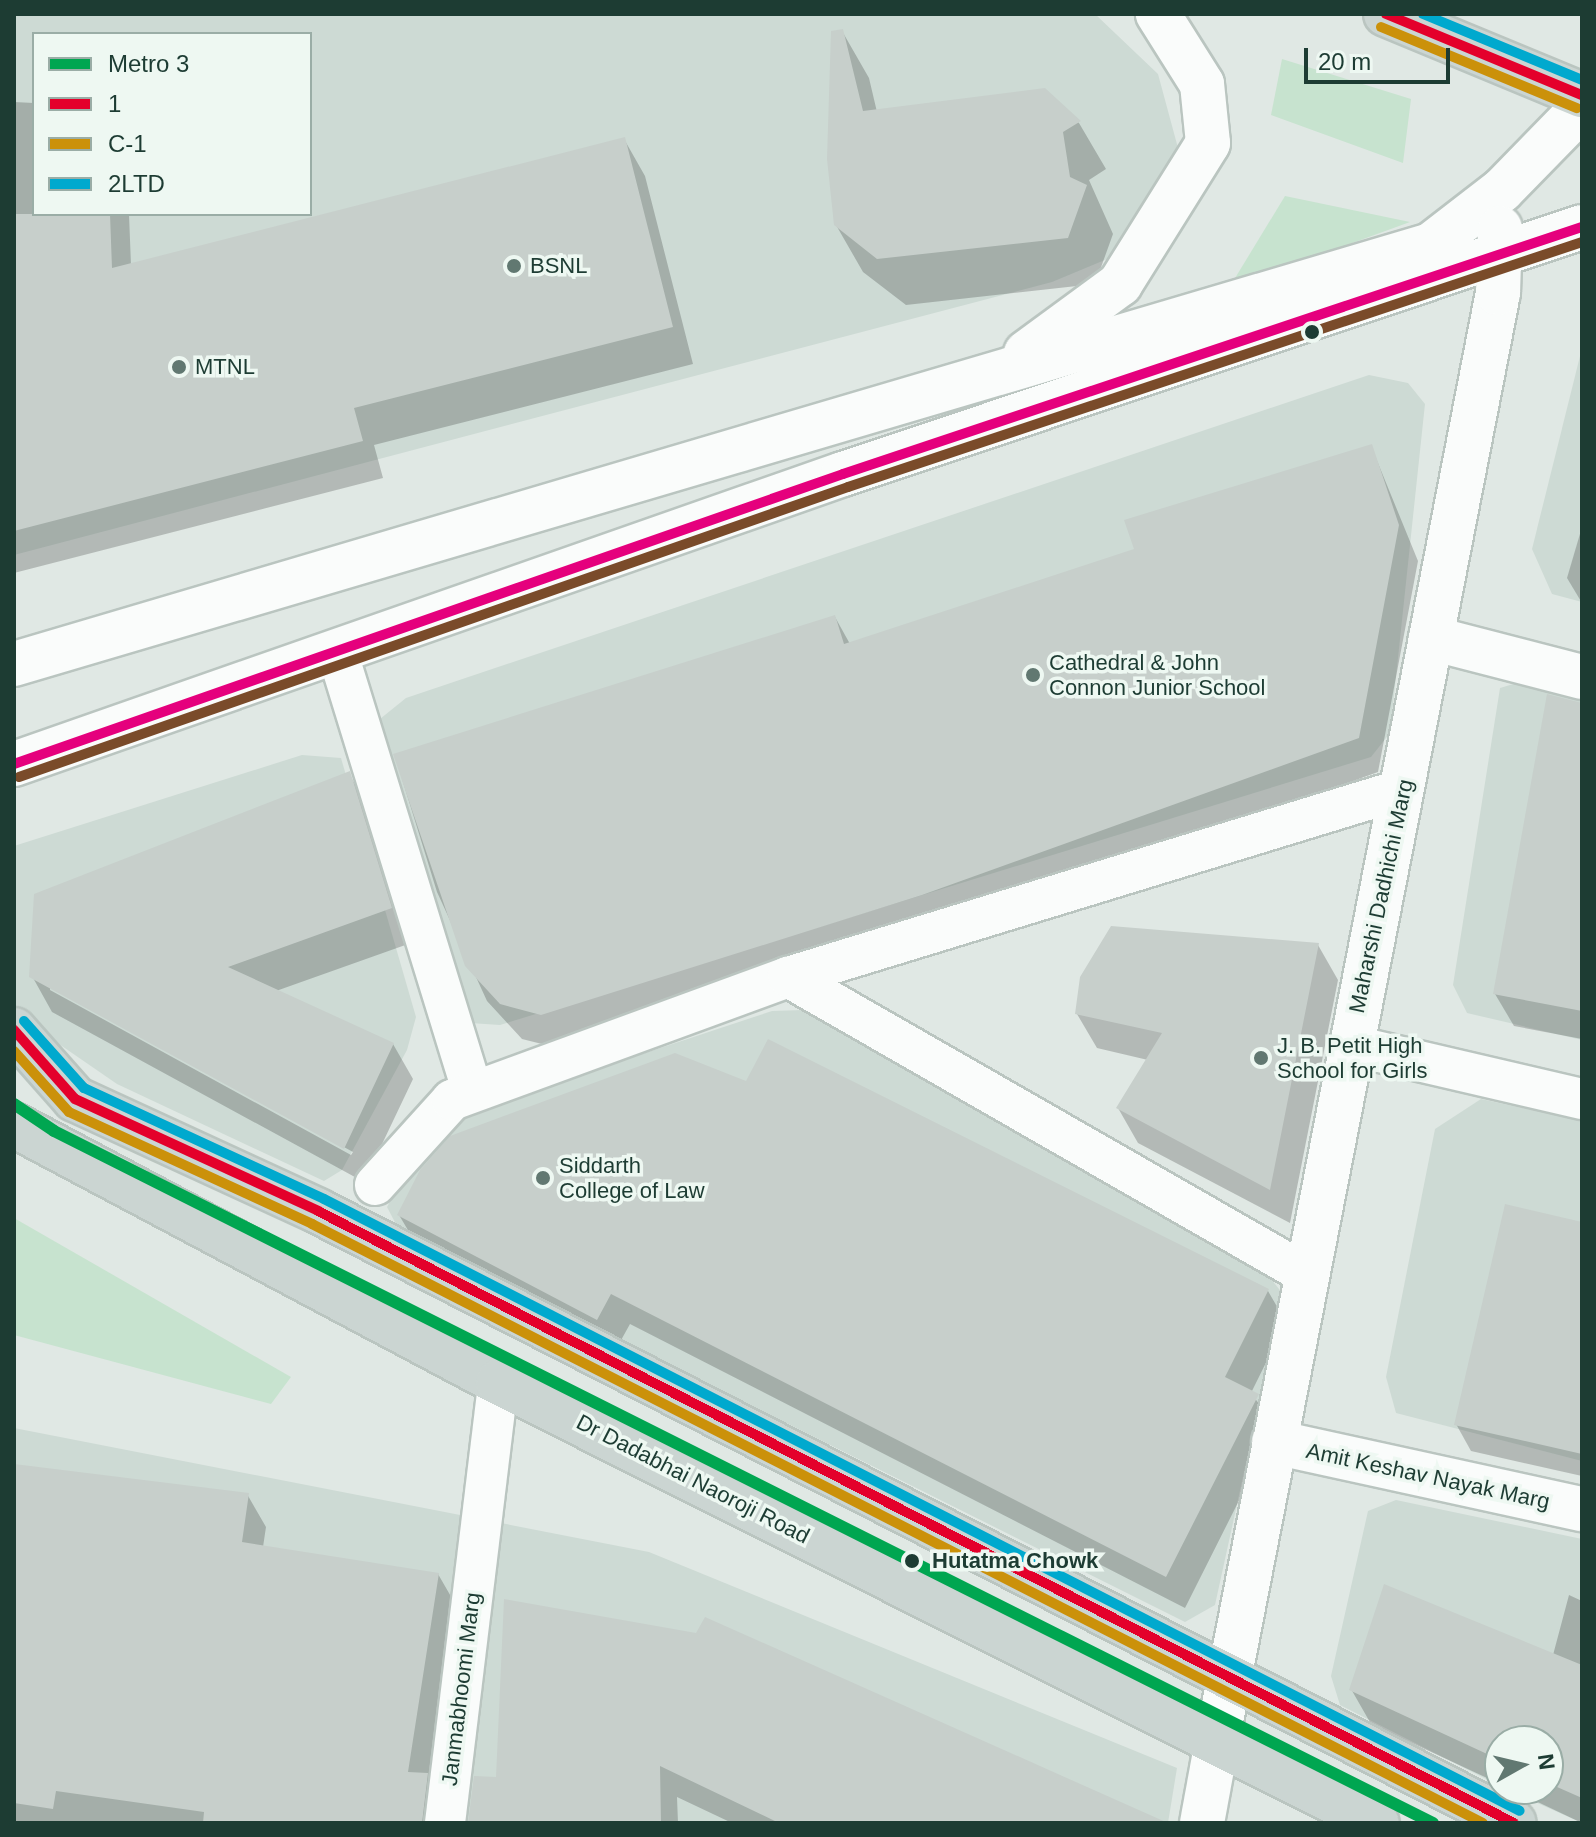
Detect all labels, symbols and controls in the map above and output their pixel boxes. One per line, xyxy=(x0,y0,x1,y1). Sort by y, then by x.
legend xyxy=(32,32,312,216)
scale bar xyxy=(1308,32,1454,82)
text: 20 m xyxy=(1318,48,1371,75)
text: Metro 3 xyxy=(108,50,189,77)
text: 1 xyxy=(108,90,121,117)
text: C-1 xyxy=(108,130,147,157)
text: 2LTD xyxy=(108,170,165,197)
place label: BSNL xyxy=(530,253,587,279)
marker: BSNL xyxy=(505,257,523,275)
unlabelled marker xyxy=(1304,324,1320,340)
place label: MTNL xyxy=(195,354,255,380)
marker: MTNL xyxy=(170,358,188,376)
place label: Cathedral & John Connon Junior School xyxy=(1049,649,1265,700)
marker: Cathedral & John Connon Junior School xyxy=(1024,666,1042,684)
street label: Maharshi Dadhichi Marg xyxy=(1343,777,1419,1015)
place label: J. B. Petit High School for Girls xyxy=(1277,1032,1427,1084)
marker: J. B. Petit High School for Girls xyxy=(1252,1049,1270,1067)
place label: Siddarth College of Law xyxy=(559,1152,705,1204)
marker: Siddarth College of Law xyxy=(534,1169,552,1187)
street label: Dr Dadabhai Naoroji Road xyxy=(572,1409,814,1549)
street label: Amit Keshav Nayak Marg xyxy=(1304,1437,1552,1515)
marker: Hutatma Chowk xyxy=(899,1548,925,1574)
place label: Hutatma Chowk xyxy=(932,1548,1098,1574)
street label: Janmabhoomi Marg xyxy=(436,1591,486,1787)
north arrow xyxy=(1484,1725,1564,1805)
text: N xyxy=(1533,1752,1560,1771)

